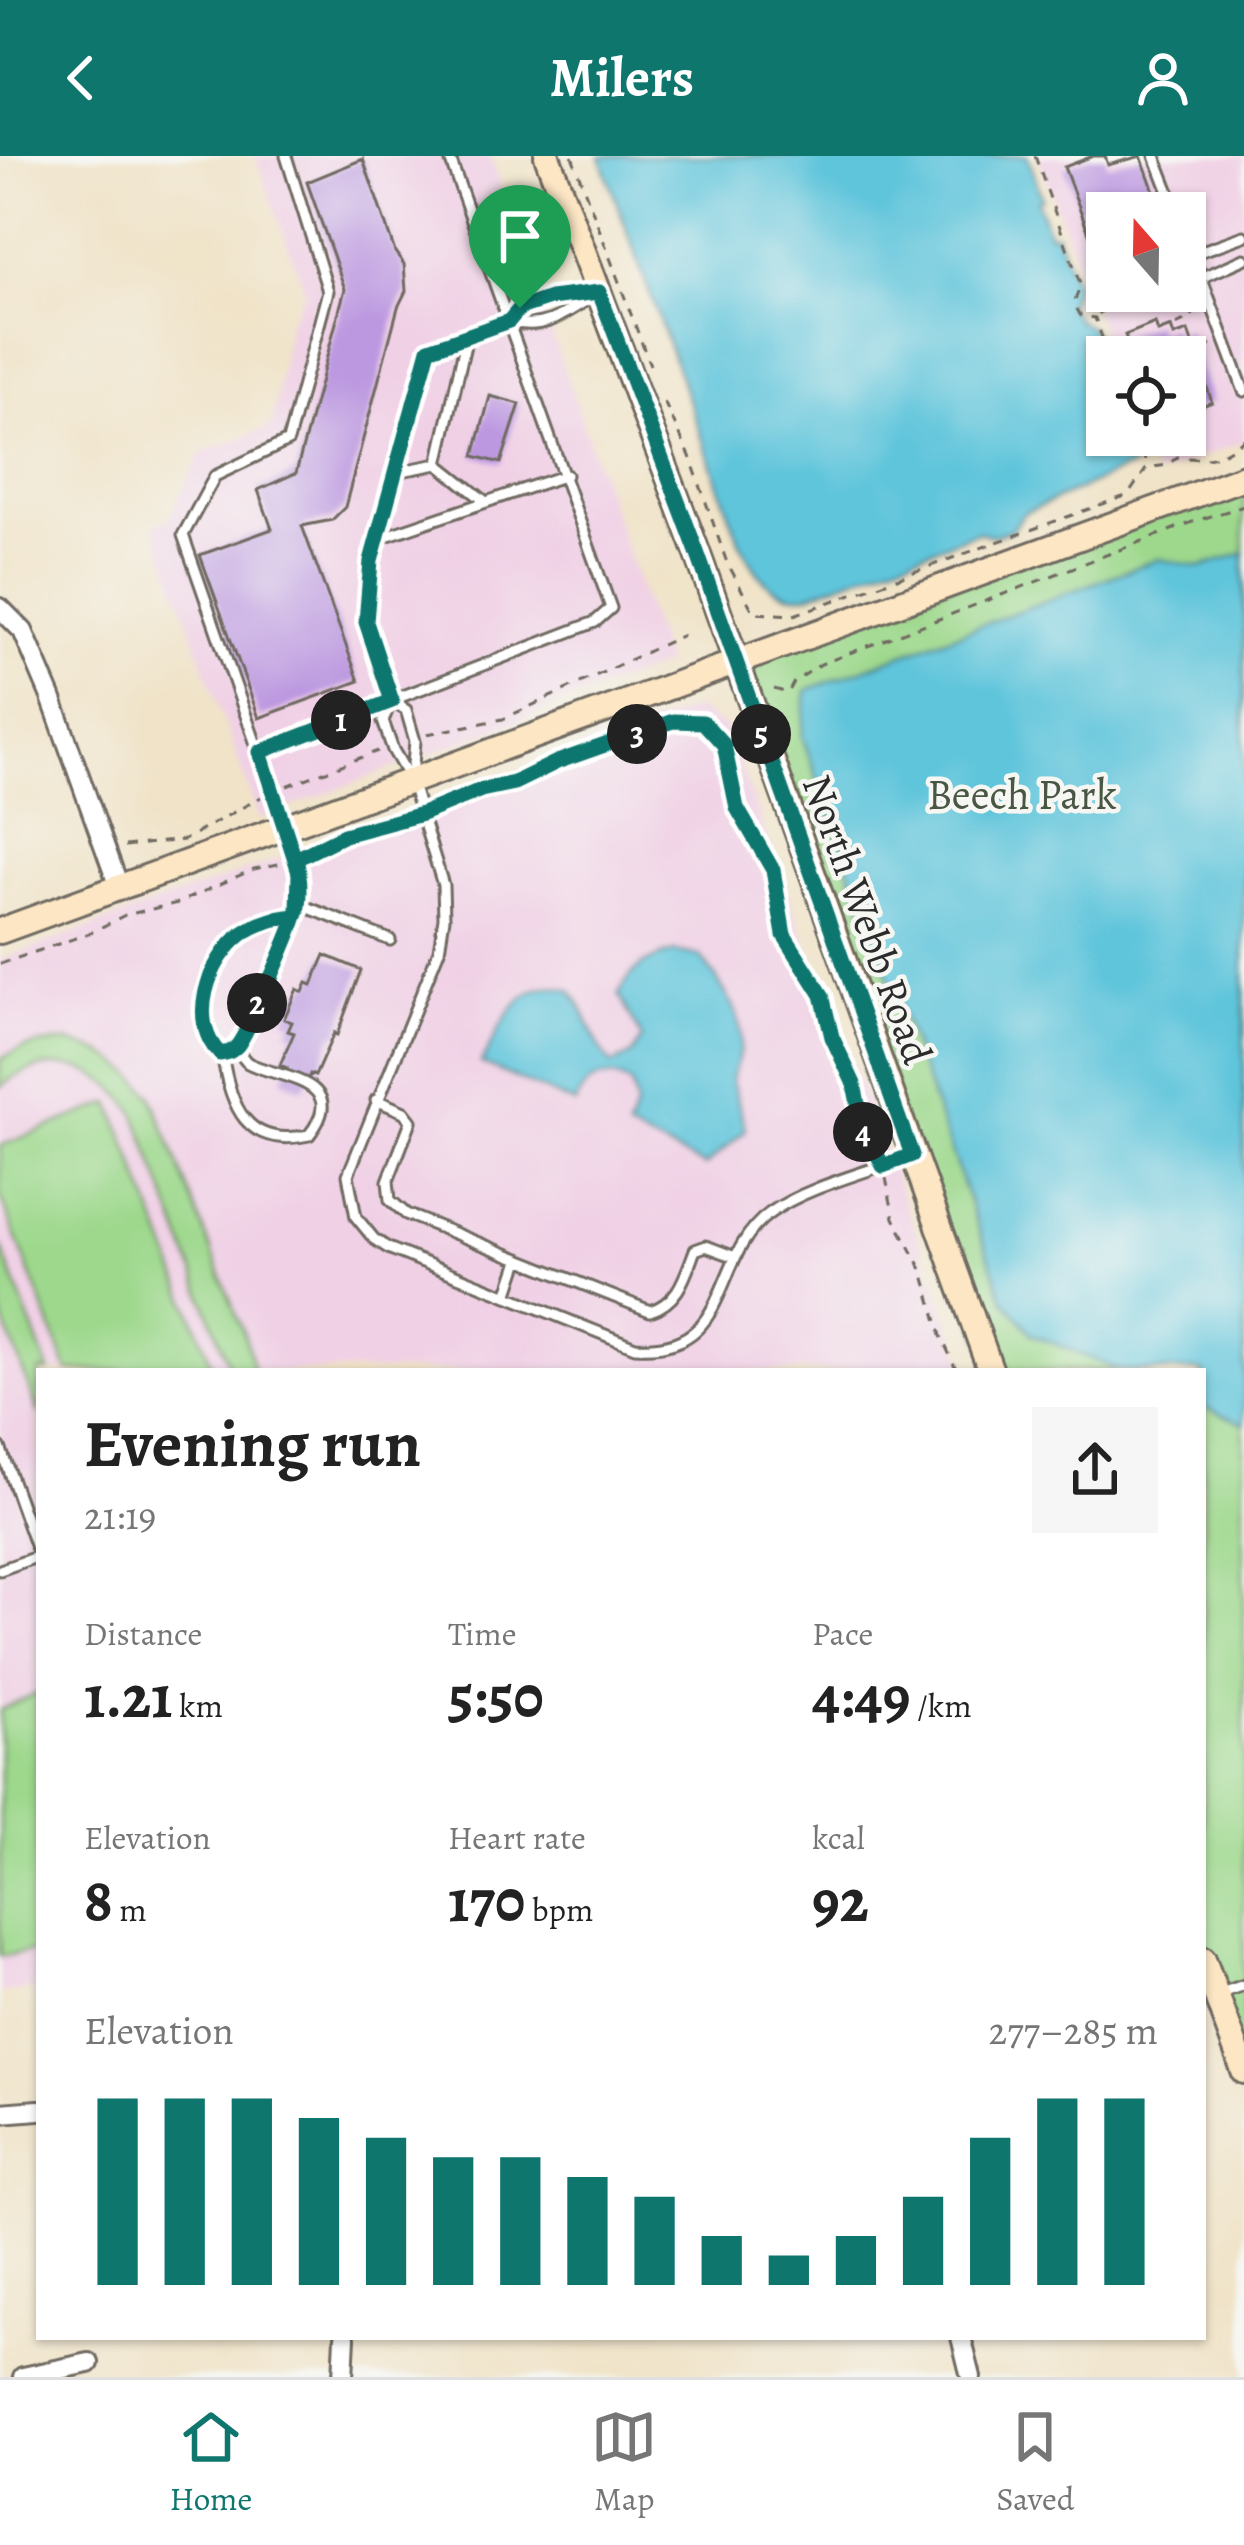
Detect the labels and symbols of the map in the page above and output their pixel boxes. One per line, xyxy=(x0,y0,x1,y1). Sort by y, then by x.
pin xyxy=(469,185,571,308)
north arrow xyxy=(1086,192,1206,312)
pin: 1 xyxy=(311,690,371,750)
pin: 3 xyxy=(607,704,667,764)
pin: 5 xyxy=(731,704,791,764)
street label: North Webb Road xyxy=(789,766,946,1072)
park label: Beech Park xyxy=(927,766,1117,823)
pin: 2 xyxy=(227,973,287,1033)
pin: 4 xyxy=(833,1102,893,1162)

